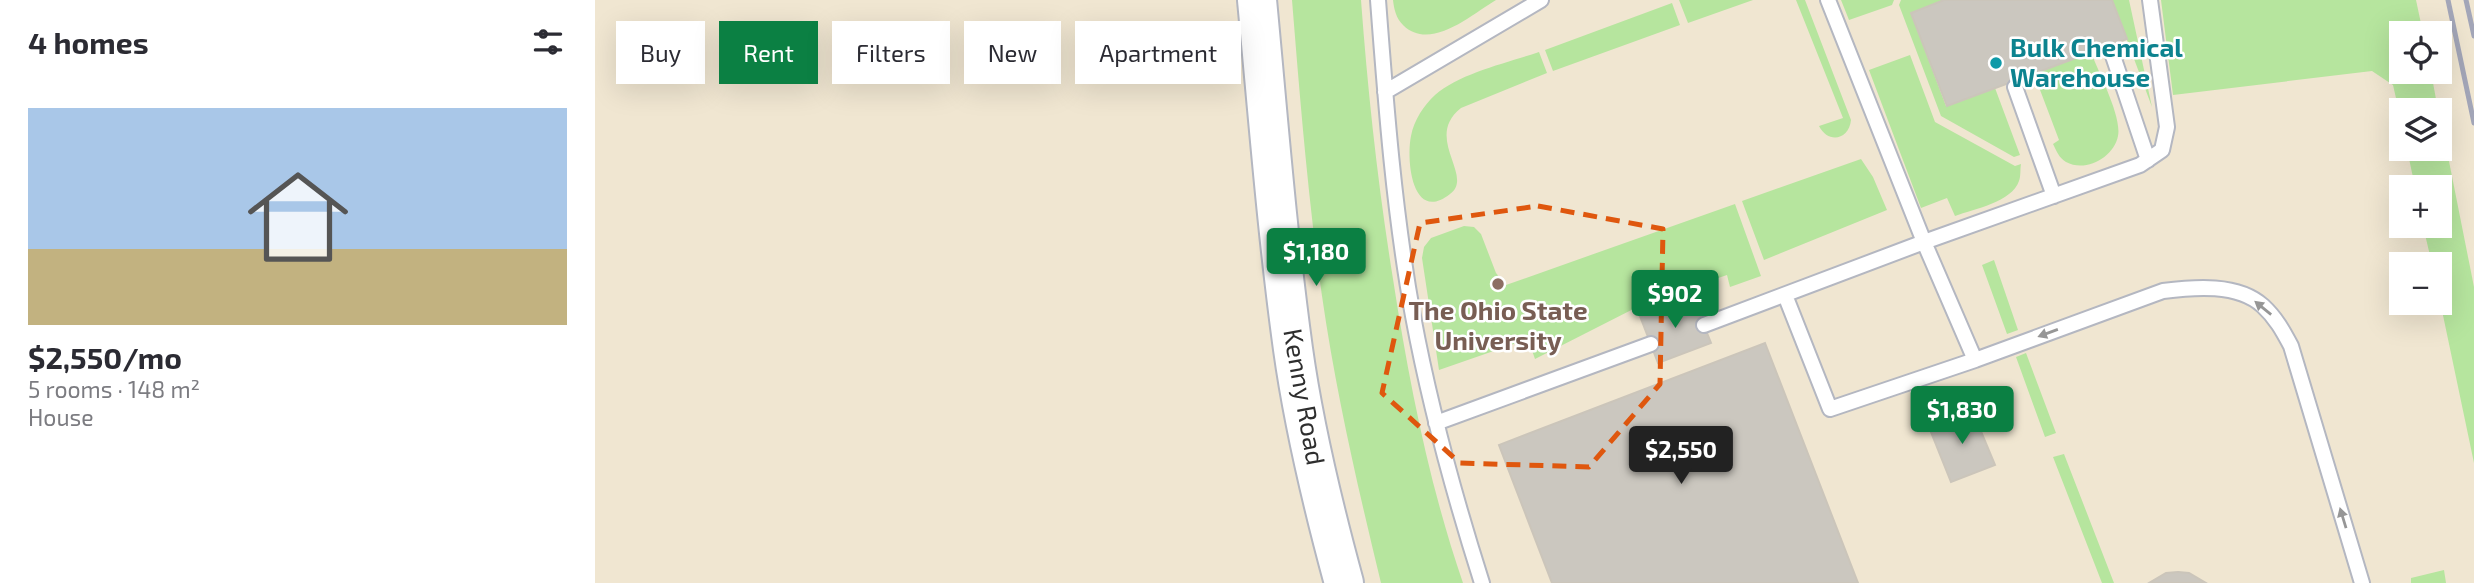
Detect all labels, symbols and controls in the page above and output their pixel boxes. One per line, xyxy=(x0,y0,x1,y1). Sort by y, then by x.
chip: Buy xyxy=(616,21,705,84)
chip: Rent xyxy=(719,21,818,84)
chip: Filters xyxy=(832,21,950,84)
chip: New xyxy=(964,21,1061,84)
chip: Apartment xyxy=(1075,21,1241,84)
map controls xyxy=(2389,21,2452,315)
button: locate xyxy=(2389,21,2452,84)
icon: filters xyxy=(529,23,567,61)
text: 4 homes xyxy=(28,24,149,60)
place label: Bulk Chemical Warehouse xyxy=(2010,31,2183,92)
marker: Bulk Chemical Warehouse xyxy=(1988,55,2004,71)
button: layers xyxy=(2389,98,2452,161)
icon: home xyxy=(235,154,361,280)
button: + xyxy=(2389,175,2452,238)
pin: $1,180 xyxy=(1259,229,1373,288)
text: $1,180 xyxy=(1283,237,1349,265)
button: − xyxy=(2389,252,2452,315)
pin: $902 xyxy=(1634,270,1716,330)
marker: The Ohio State University xyxy=(1490,276,1506,292)
text: $902 xyxy=(1648,279,1702,307)
place label: The Ohio State University xyxy=(1408,294,1588,356)
one-way arrow xyxy=(2254,301,2271,316)
street label: Kenny Road xyxy=(1278,326,1333,467)
one-way arrow xyxy=(2037,328,2058,339)
text: $2,550/mo xyxy=(28,339,182,375)
text: 5 rooms · 148 m² xyxy=(28,375,200,403)
pin: $1,830 xyxy=(1905,386,2019,446)
text: $1,830 xyxy=(1927,395,1997,423)
text: House xyxy=(28,403,94,431)
pin: $2,550 xyxy=(1624,426,1738,486)
text: $2,550 xyxy=(1645,435,1717,463)
one-way arrow xyxy=(2337,507,2347,528)

